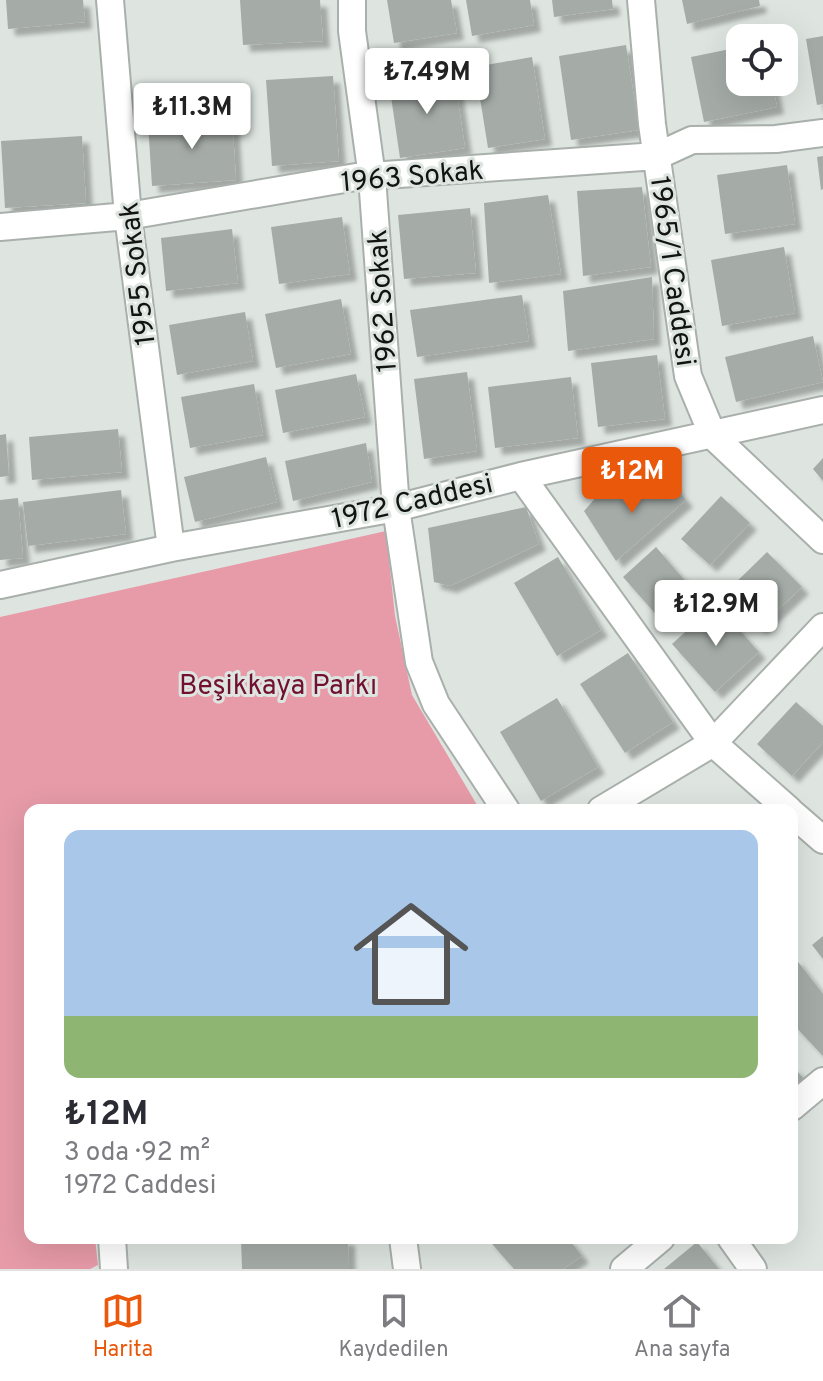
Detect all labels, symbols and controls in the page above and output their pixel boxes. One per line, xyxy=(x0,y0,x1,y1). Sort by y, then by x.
map controls xyxy=(726,24,798,96)
button: locate xyxy=(726,24,798,96)
pin: ₺7.49M xyxy=(362,48,492,116)
text: ₺7.49M xyxy=(383,57,471,90)
pin: ₺11.3M xyxy=(127,83,257,151)
text: ₺11.3M xyxy=(152,92,232,125)
street label: 1963 Sokak xyxy=(339,154,485,202)
street label: 1965/1 Caddesi xyxy=(640,174,702,369)
street label: 1955 Sokak xyxy=(112,200,166,347)
street label: 1962 Sokak xyxy=(361,228,407,373)
pin: ₺12M xyxy=(585,447,679,515)
text: ₺12M xyxy=(600,456,664,489)
street label: 1972 Caddesi xyxy=(329,467,497,539)
pin: ₺12.9M xyxy=(651,580,781,648)
text: ₺12.9M xyxy=(673,589,759,622)
park label: Beşikkaya Parkı xyxy=(179,669,377,705)
icon: home xyxy=(339,882,483,1026)
text: ₺12M xyxy=(64,1094,148,1137)
text: 3 oda · 92 m² xyxy=(64,1137,210,1170)
text: 1972 Caddesi xyxy=(64,1170,216,1203)
tab: Harita xyxy=(93,1289,153,1364)
tab: Kaydedilen xyxy=(339,1289,449,1364)
tab: Ana sayfa xyxy=(634,1289,730,1364)

